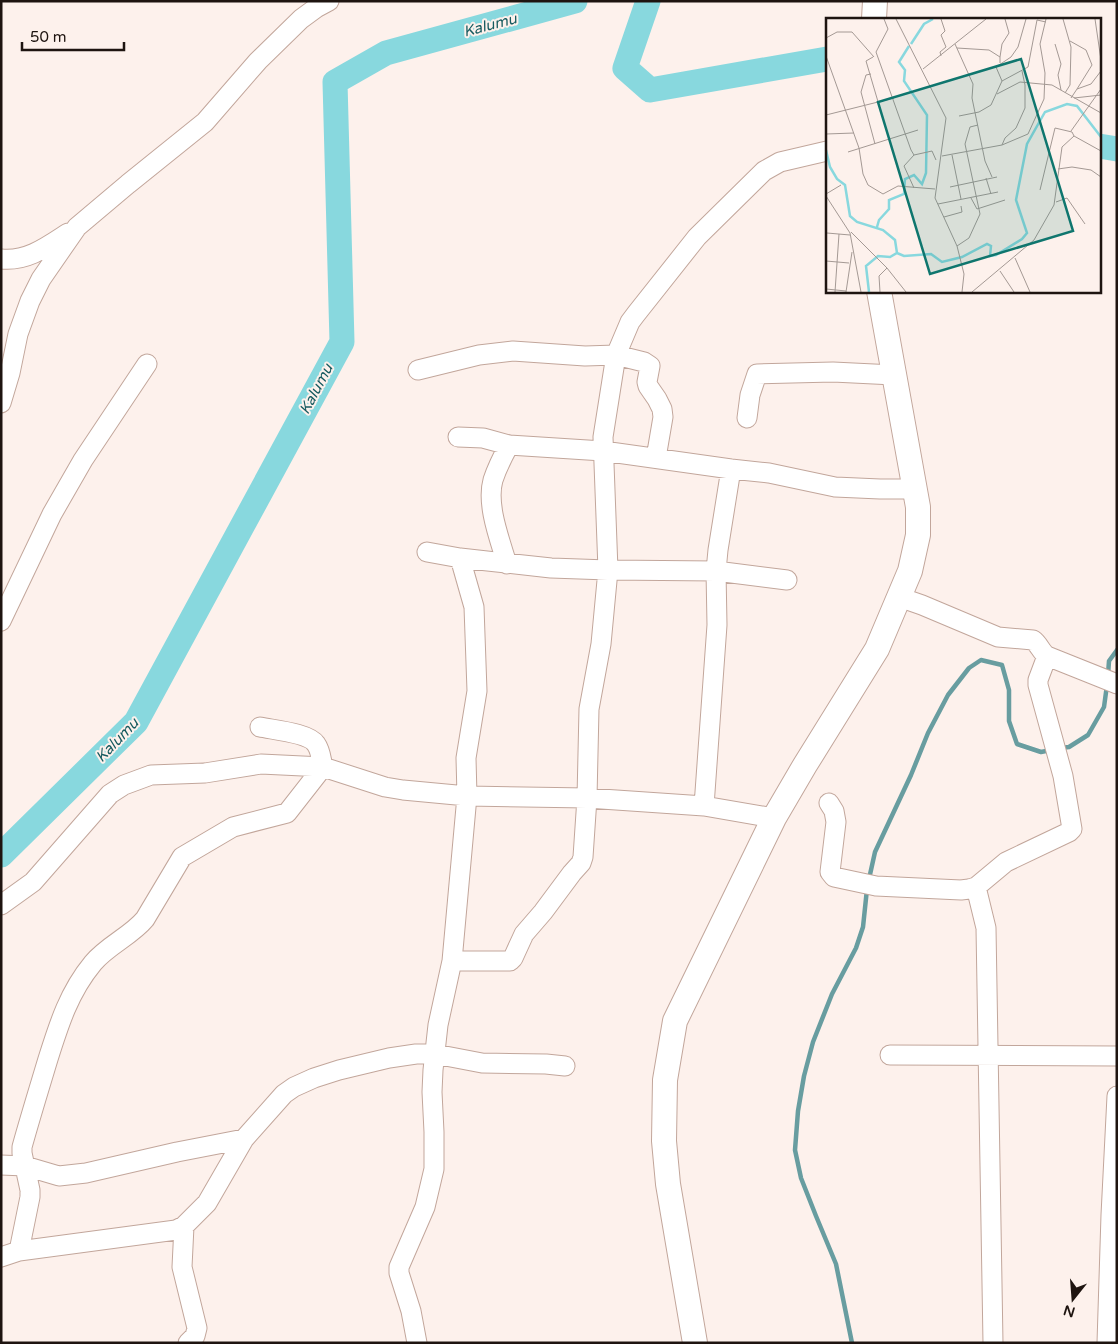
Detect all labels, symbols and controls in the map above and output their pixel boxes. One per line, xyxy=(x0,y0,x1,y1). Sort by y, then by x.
water label: Kalumu xyxy=(461,9,519,41)
inset map xyxy=(826,18,1100,292)
scale bar xyxy=(22,20,125,52)
text: 50 m xyxy=(30,28,67,46)
water label: Kalumu xyxy=(295,360,337,417)
water label: Kalumu xyxy=(92,714,143,766)
north arrow xyxy=(1048,1274,1098,1324)
text: N xyxy=(1061,1301,1077,1321)

